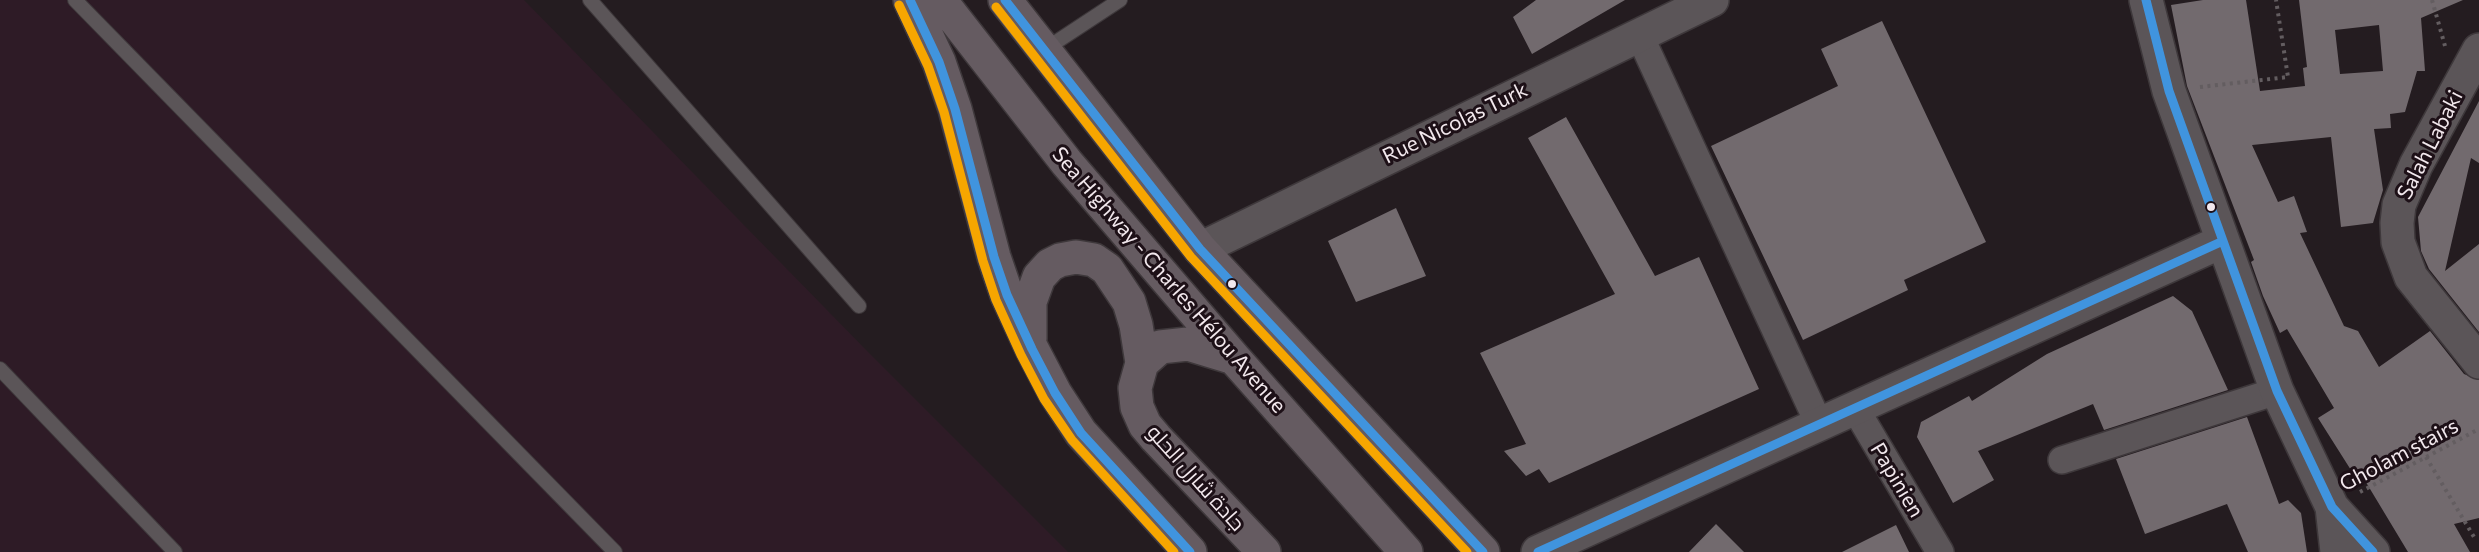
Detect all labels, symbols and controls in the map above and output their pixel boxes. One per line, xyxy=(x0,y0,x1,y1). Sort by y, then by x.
street label: Rue Nicolas Turk xyxy=(1378,77,1532,169)
street label: Salah Labaki xyxy=(2392,86,2468,204)
street label: Sea Highway - Charles Hélou Avenue xyxy=(1047,142,1291,418)
unlabelled marker xyxy=(2205,201,2217,213)
unlabelled marker xyxy=(1226,278,1238,290)
street label: Gholam stairs xyxy=(2335,413,2463,497)
street label: جادة شارل الحلو xyxy=(1142,420,1250,536)
street label: Papinien xyxy=(1865,438,1929,522)

